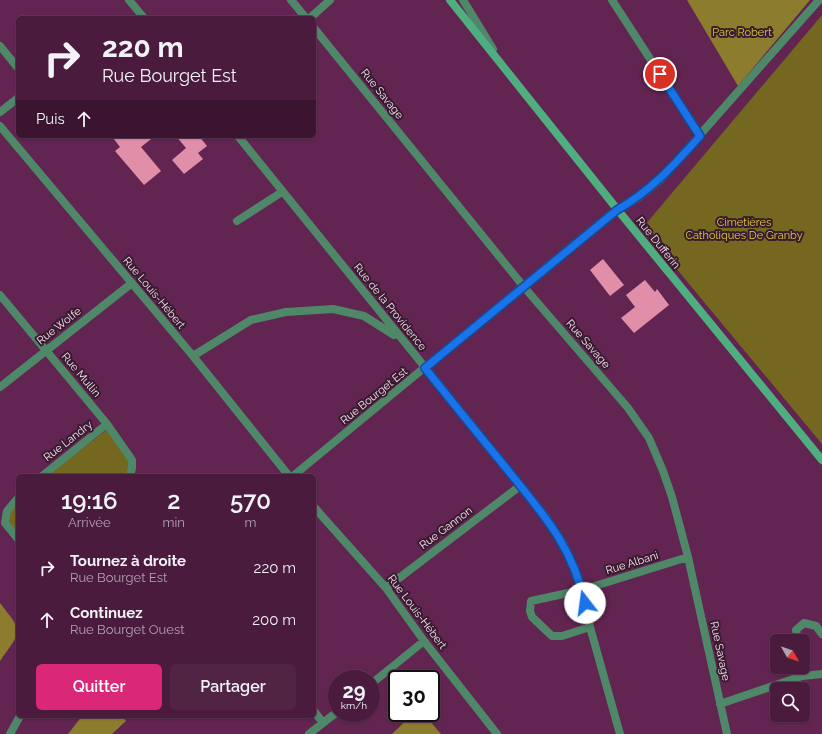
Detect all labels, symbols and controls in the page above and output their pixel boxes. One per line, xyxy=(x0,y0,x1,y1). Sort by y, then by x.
park label: Parc Robert xyxy=(712,26,772,39)
text: 220 m xyxy=(102,31,184,64)
icon: right xyxy=(36,32,88,84)
pin xyxy=(643,57,677,91)
icon: arrive xyxy=(649,63,671,85)
text: Rue Bourget Est xyxy=(102,65,237,86)
street label: Rue Savage xyxy=(358,66,406,122)
icon: ahead xyxy=(73,108,95,130)
text: Puis xyxy=(36,110,65,128)
street label: Rue Dufferin xyxy=(633,215,683,271)
park label: Cimetières Catholiques De Granby xyxy=(685,216,803,242)
street label: Rue Louis-Hébert xyxy=(120,254,188,332)
street label: Rue de la Providence xyxy=(351,261,429,354)
street label: Rue Wolfe xyxy=(34,304,84,347)
street label: Rue Savage xyxy=(563,317,613,371)
street label: Rue Mullin xyxy=(59,350,103,400)
street label: Rue Bourget Est xyxy=(338,365,410,427)
street label: Rue Landry xyxy=(41,418,95,464)
text: 19:16 xyxy=(61,486,118,515)
text: 2 xyxy=(167,486,180,515)
text: 570 xyxy=(230,486,271,515)
street label: Rue Gannon xyxy=(417,504,475,552)
text: Arrivée xyxy=(68,515,111,530)
text: min xyxy=(163,515,185,530)
text: m xyxy=(244,515,256,530)
street label: Rue Albani xyxy=(604,549,660,577)
text: Tournez à droite xyxy=(70,552,186,570)
icon: right xyxy=(36,557,58,579)
text: 220 m xyxy=(254,559,296,577)
text: Rue Bourget Est xyxy=(70,570,167,585)
street label: Rue Louis-Hébert xyxy=(385,572,449,652)
position arrow xyxy=(564,582,606,624)
text: Continuez xyxy=(70,604,143,622)
icon: ahead xyxy=(36,609,58,631)
text: 200 m xyxy=(252,611,296,629)
street label: Rue Savage xyxy=(707,620,733,682)
text: Rue Bourget Ouest xyxy=(70,622,185,637)
north arrow xyxy=(770,634,810,674)
map controls xyxy=(770,634,810,722)
button: Quitter xyxy=(36,664,162,710)
button: Partager xyxy=(170,664,296,710)
speed limit sign: 30 xyxy=(388,670,440,722)
text: 29 xyxy=(342,679,366,703)
button: search xyxy=(770,682,810,722)
text: km/h xyxy=(341,700,367,711)

